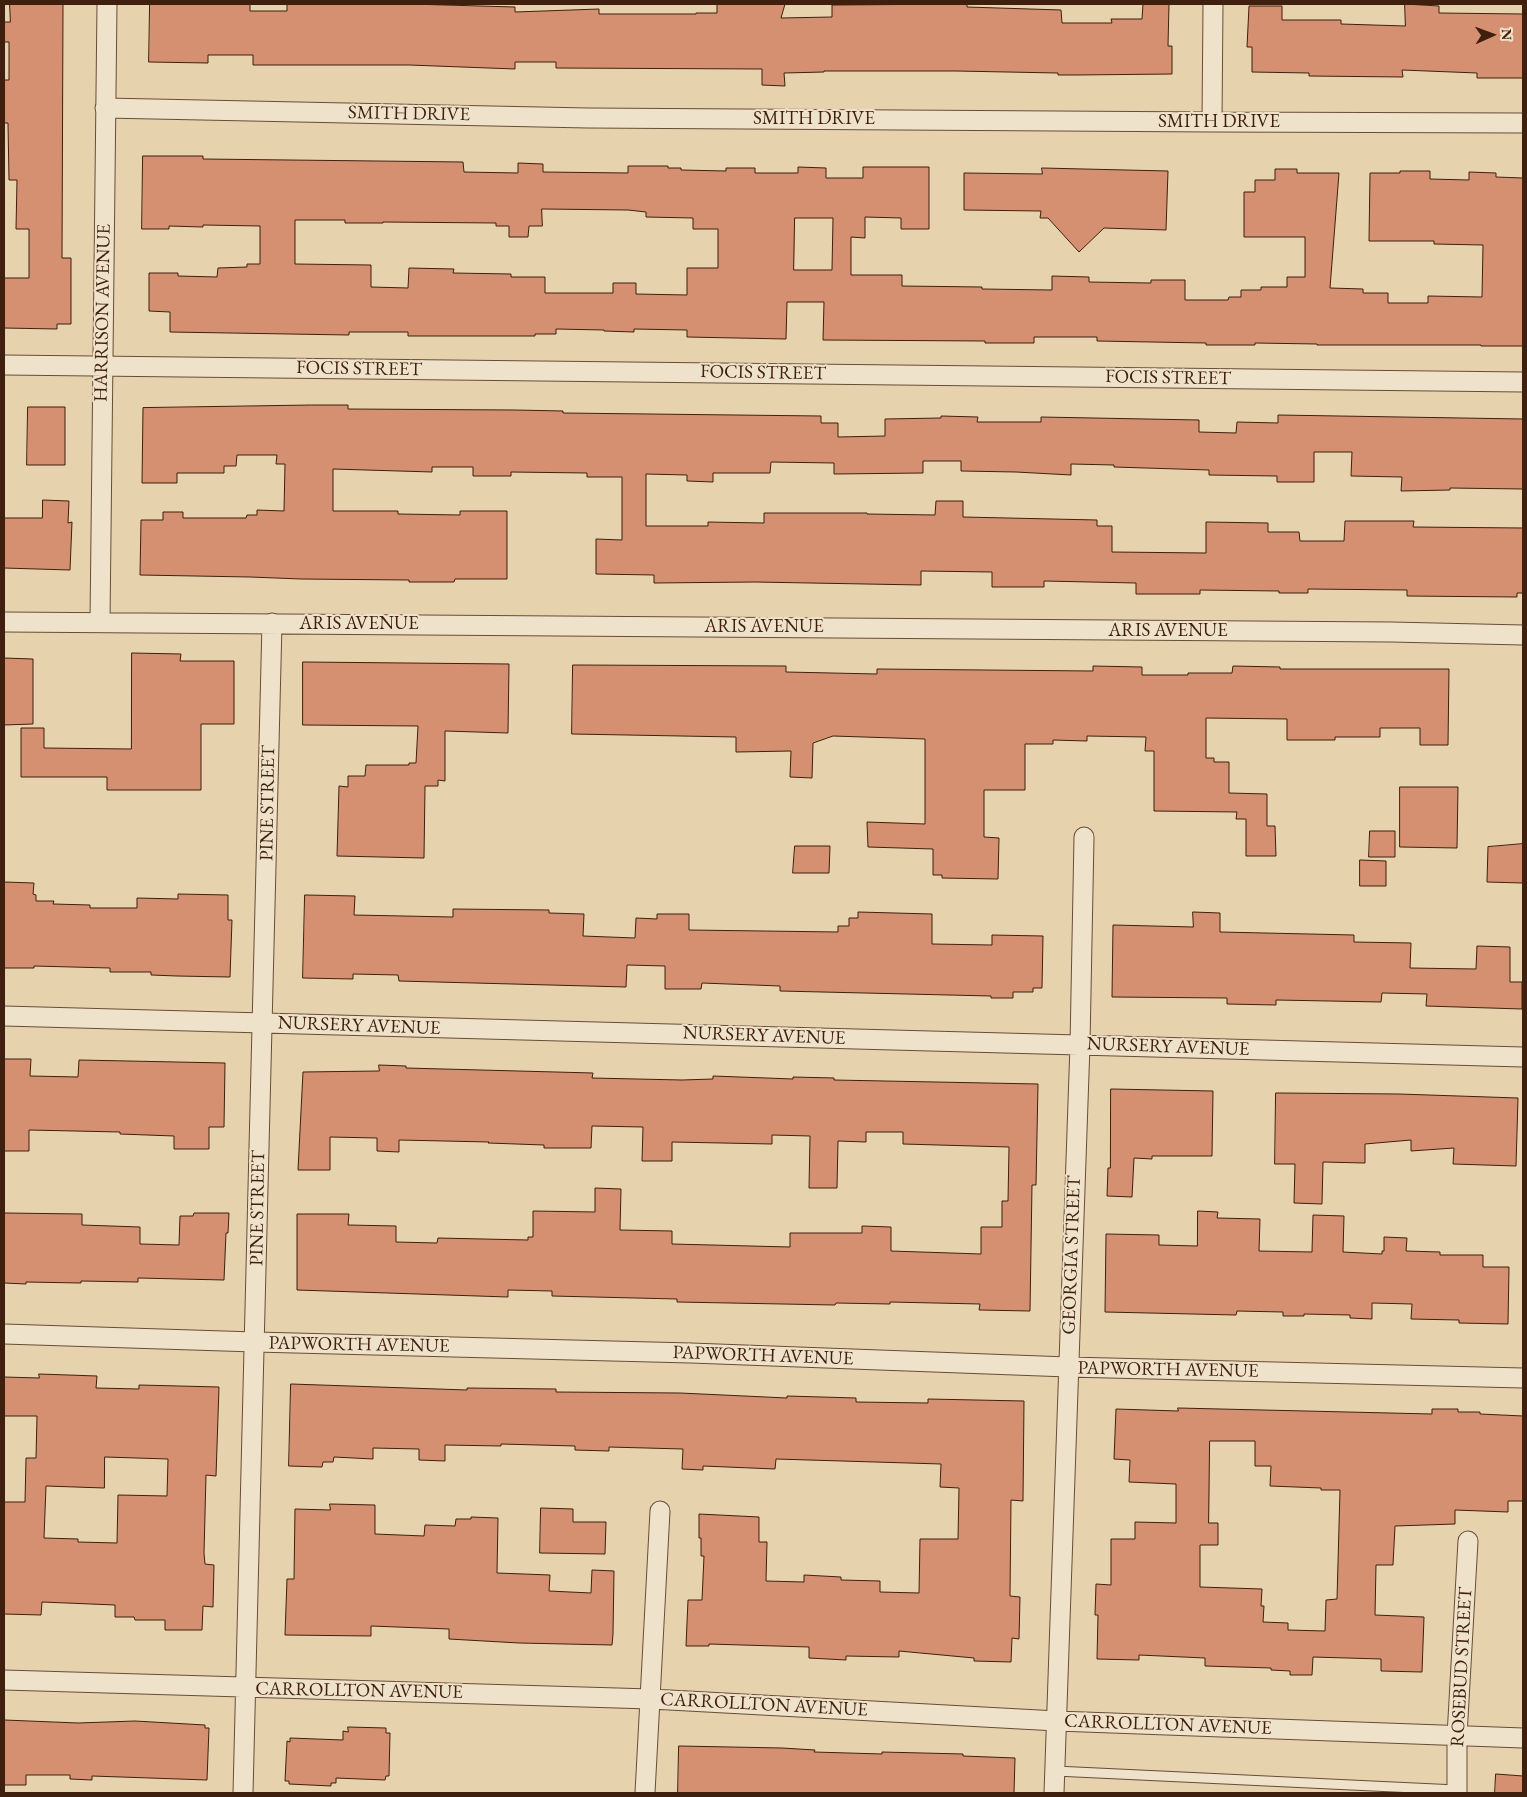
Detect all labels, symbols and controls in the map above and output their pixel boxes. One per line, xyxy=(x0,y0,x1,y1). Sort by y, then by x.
north arrow xyxy=(1467,10,1517,60)
text: N xyxy=(1498,28,1516,40)
street label: SMITH DRIVE xyxy=(348,102,470,126)
street label: SMITH DRIVE xyxy=(753,108,875,130)
street label: SMITH DRIVE xyxy=(1158,111,1280,133)
street label: HARRISON AVENUE xyxy=(90,224,116,402)
street label: FOCIS STREET xyxy=(296,357,422,381)
street label: FOCIS STREET xyxy=(700,361,826,385)
street label: FOCIS STREET xyxy=(1105,366,1231,390)
street label: ARIS AVENUE xyxy=(299,613,419,635)
street label: ARIS AVENUE xyxy=(704,616,824,638)
street label: ARIS AVENUE xyxy=(1108,620,1228,642)
street label: PINE STREET xyxy=(256,745,280,861)
street label: NURSERY AVENUE xyxy=(277,1012,441,1040)
street label: NURSERY AVENUE xyxy=(682,1022,846,1050)
street label: NURSERY AVENUE xyxy=(1086,1033,1250,1061)
street label: PINE STREET xyxy=(246,1150,270,1266)
street label: GEORGIA STREET xyxy=(1058,1175,1086,1335)
street label: PAPWORTH AVENUE xyxy=(268,1332,450,1358)
street label: PAPWORTH AVENUE xyxy=(672,1341,854,1371)
street label: PAPWORTH AVENUE xyxy=(1077,1357,1259,1383)
street label: ROSEBUD STREET xyxy=(1446,1586,1478,1748)
street label: CARROLLTON AVENUE xyxy=(255,1678,463,1704)
street label: CARROLLTON AVENUE xyxy=(660,1688,868,1722)
street label: CARROLLTON AVENUE xyxy=(1064,1710,1272,1740)

